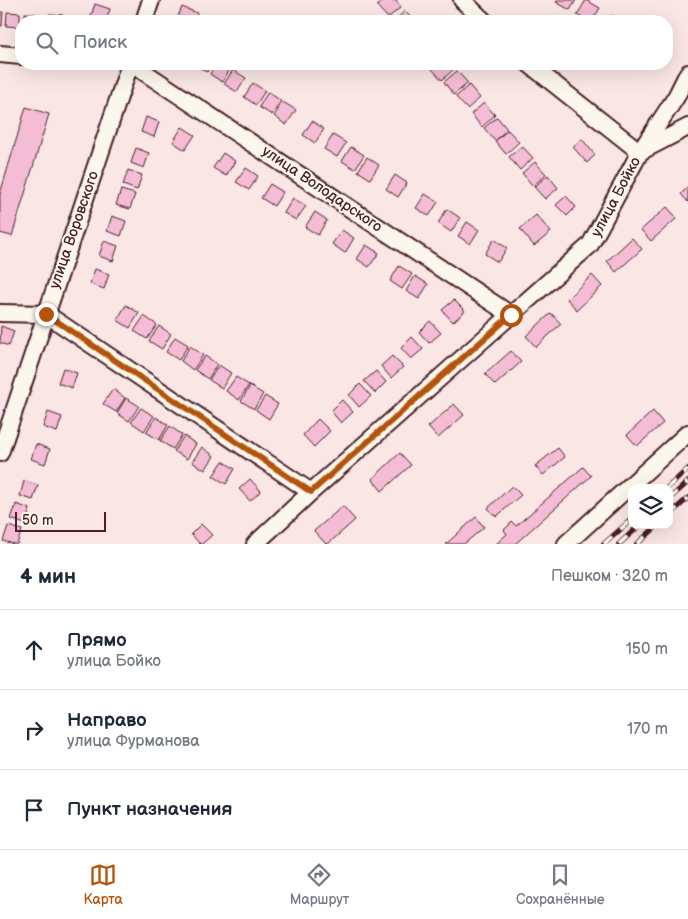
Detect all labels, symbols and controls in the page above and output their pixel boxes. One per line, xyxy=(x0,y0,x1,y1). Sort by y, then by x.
search box xyxy=(15,15,673,70)
icon: search xyxy=(33,29,61,57)
text: Поиск xyxy=(73,31,127,54)
street label: улица Володарского xyxy=(258,142,386,236)
street label: улица Бойко xyxy=(587,154,645,240)
street label: улица Воровского xyxy=(45,168,103,291)
route end xyxy=(35,303,58,326)
route start xyxy=(500,304,523,327)
map controls xyxy=(628,484,673,529)
button: layers xyxy=(628,484,673,529)
scale bar xyxy=(15,509,106,532)
text: 50 m xyxy=(22,512,54,529)
text: 4 мин xyxy=(20,564,76,589)
text: Пешком · 320 m xyxy=(551,567,668,586)
text: Прямо xyxy=(67,629,127,652)
icon: ahead xyxy=(20,636,48,664)
text: 150 m xyxy=(626,640,668,659)
text: улица Бойко xyxy=(67,652,161,671)
text: Направо xyxy=(67,709,147,732)
icon: right xyxy=(20,716,48,744)
text: 170 m xyxy=(627,720,668,739)
text: улица Фурманова xyxy=(67,732,200,751)
icon: arrive xyxy=(20,796,48,824)
text: Пункт назначения xyxy=(67,798,232,821)
tab: Карта xyxy=(83,861,123,908)
tab: Маршрут xyxy=(290,861,349,908)
tab: Сохранённые xyxy=(516,861,605,908)

